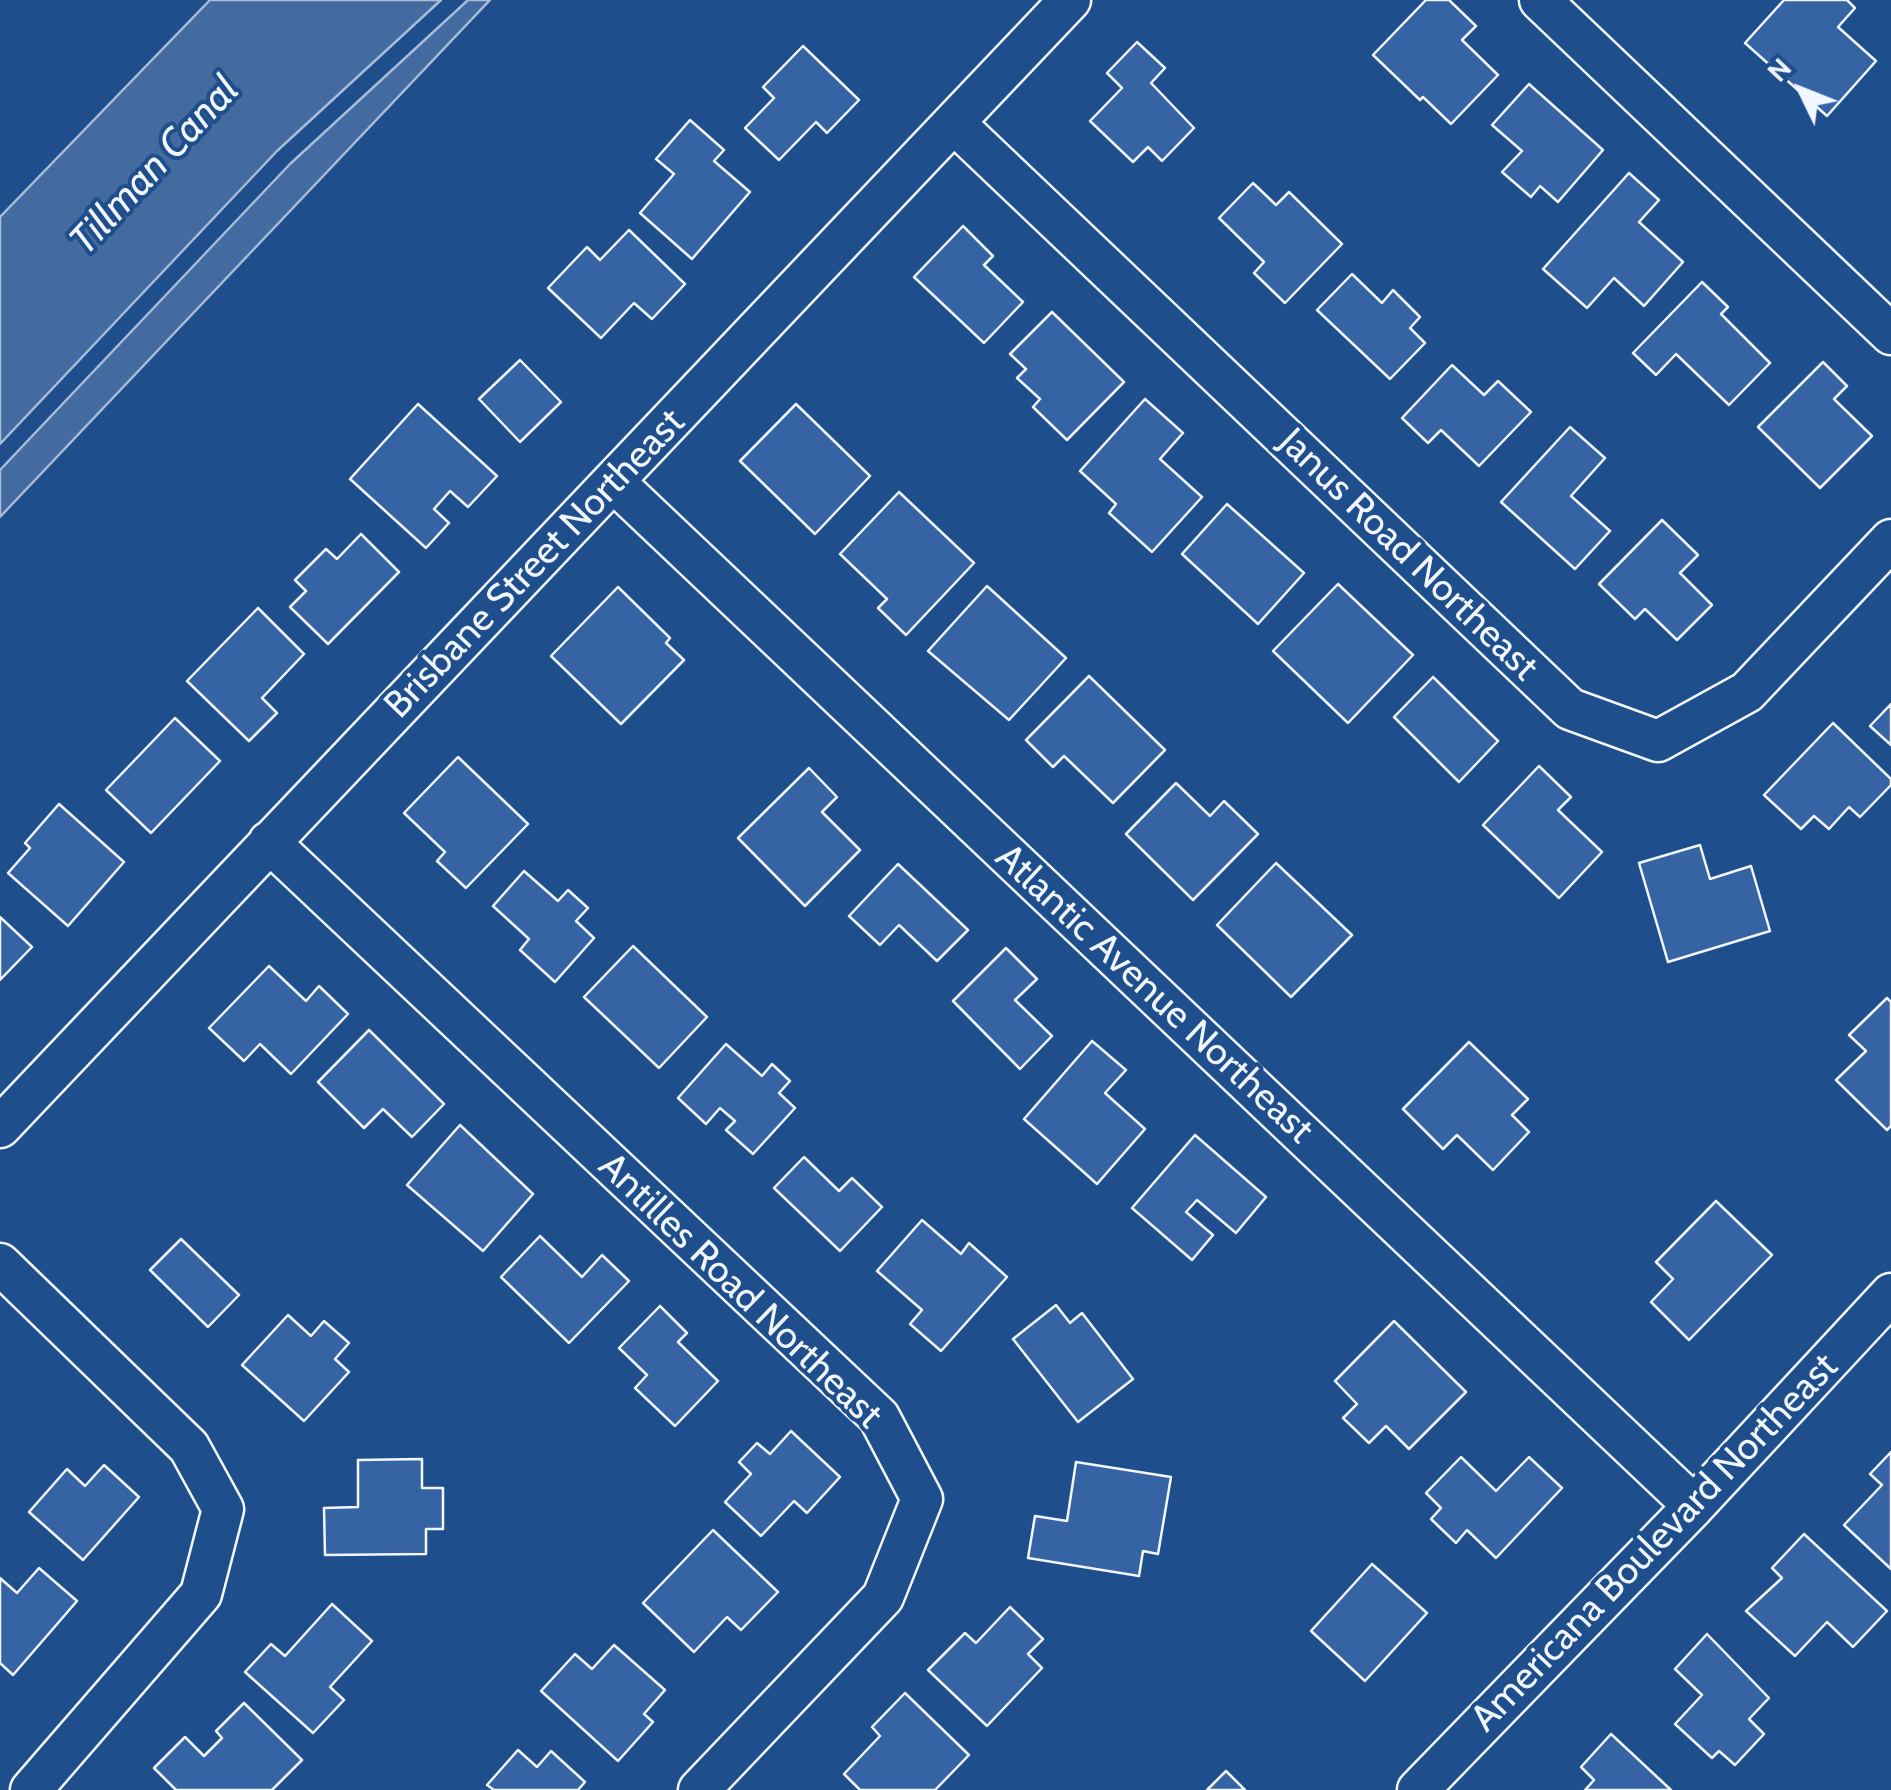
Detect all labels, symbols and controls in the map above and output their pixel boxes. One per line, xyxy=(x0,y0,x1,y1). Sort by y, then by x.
north arrow xyxy=(1751,40,1851,140)
text: N xyxy=(1760,51,1798,88)
water label: Tillman Canal xyxy=(60,67,250,265)
street label: Brisbane Street Northeast xyxy=(376,400,694,728)
street label: Janus Road Northeast xyxy=(1269,420,1547,690)
street label: Atlantic Avenue Northeast xyxy=(986,835,1322,1153)
street label: Antilles Road Northeast xyxy=(589,1144,891,1438)
street label: Americana Boulevard Northeast xyxy=(1462,1344,1848,1742)

